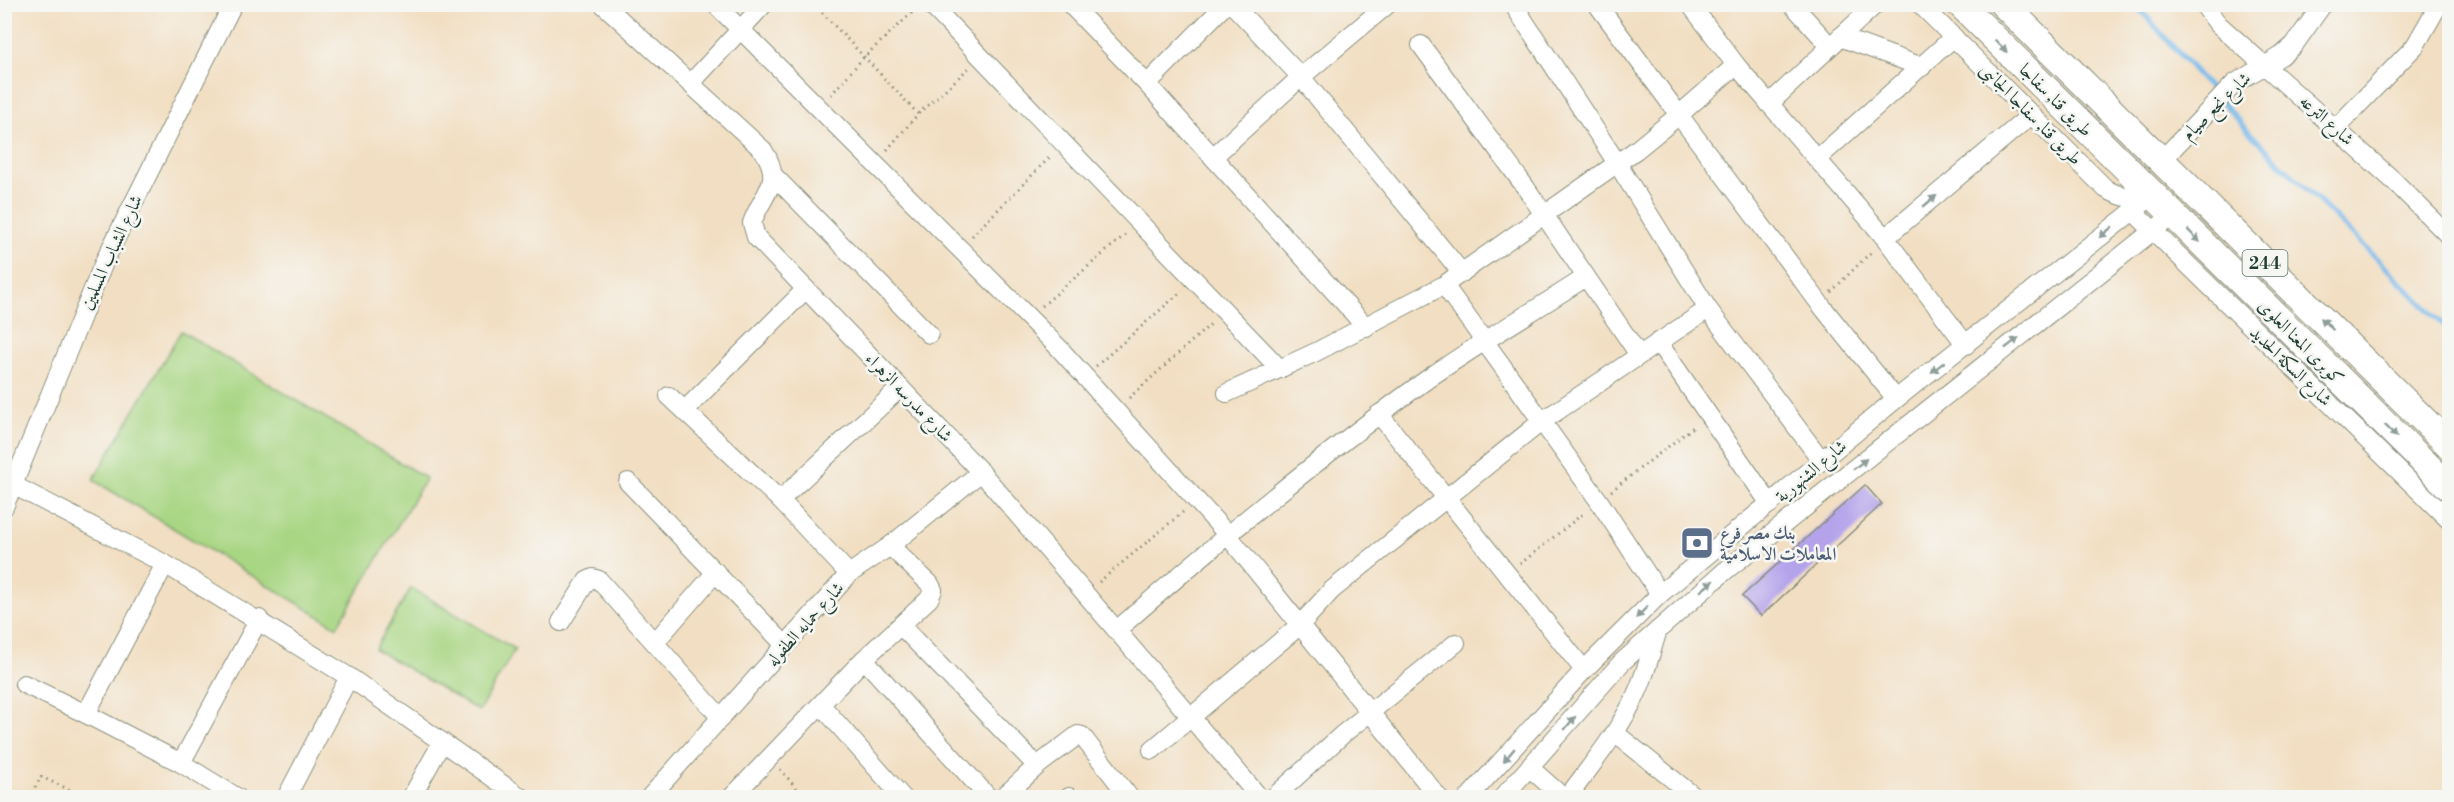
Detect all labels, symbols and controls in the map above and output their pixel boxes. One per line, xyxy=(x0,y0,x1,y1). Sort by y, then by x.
one-way arrow xyxy=(1994,38,2008,52)
street label: طريق قنا, سفاجا الجانبى xyxy=(1973,58,2087,172)
street label: طريق قنا, سفاجا xyxy=(2014,59,2097,142)
street label: شارع نجع صيام xyxy=(2177,67,2259,148)
street label: شارع الترعه xyxy=(2293,90,2359,153)
street label: شارع الشباب المسلمين xyxy=(75,191,151,314)
one-way arrow xyxy=(1922,194,1938,207)
one-way arrow xyxy=(2099,226,2114,238)
one-way arrow xyxy=(2187,229,2202,243)
road number: 244 xyxy=(2242,250,2288,276)
street label: كوبرى المعنا العلوى xyxy=(2253,294,2349,390)
one-way arrow xyxy=(2321,317,2335,331)
street label: شارع السكة الحديد xyxy=(2243,321,2337,414)
one-way arrow xyxy=(2005,337,2020,349)
street label: شارع مدرسه الزهراء xyxy=(858,347,957,449)
one-way arrow xyxy=(1930,361,1945,373)
one-way arrow xyxy=(2384,423,2398,437)
street label: شارع الشنهورية xyxy=(1771,435,1854,510)
one-way arrow xyxy=(1852,458,1867,471)
place label: بنك مصر فرع المعاملات الاسلامية xyxy=(1720,522,1836,566)
bank icon: بنك مصر فرع المعاملات الاسلامية xyxy=(1679,525,1715,561)
street label: شارع حمايه الطفوله xyxy=(761,577,852,673)
one-way arrow xyxy=(1699,579,1715,592)
one-way arrow xyxy=(1636,605,1650,619)
one-way arrow xyxy=(1563,715,1576,731)
one-way arrow xyxy=(1503,747,1516,762)

